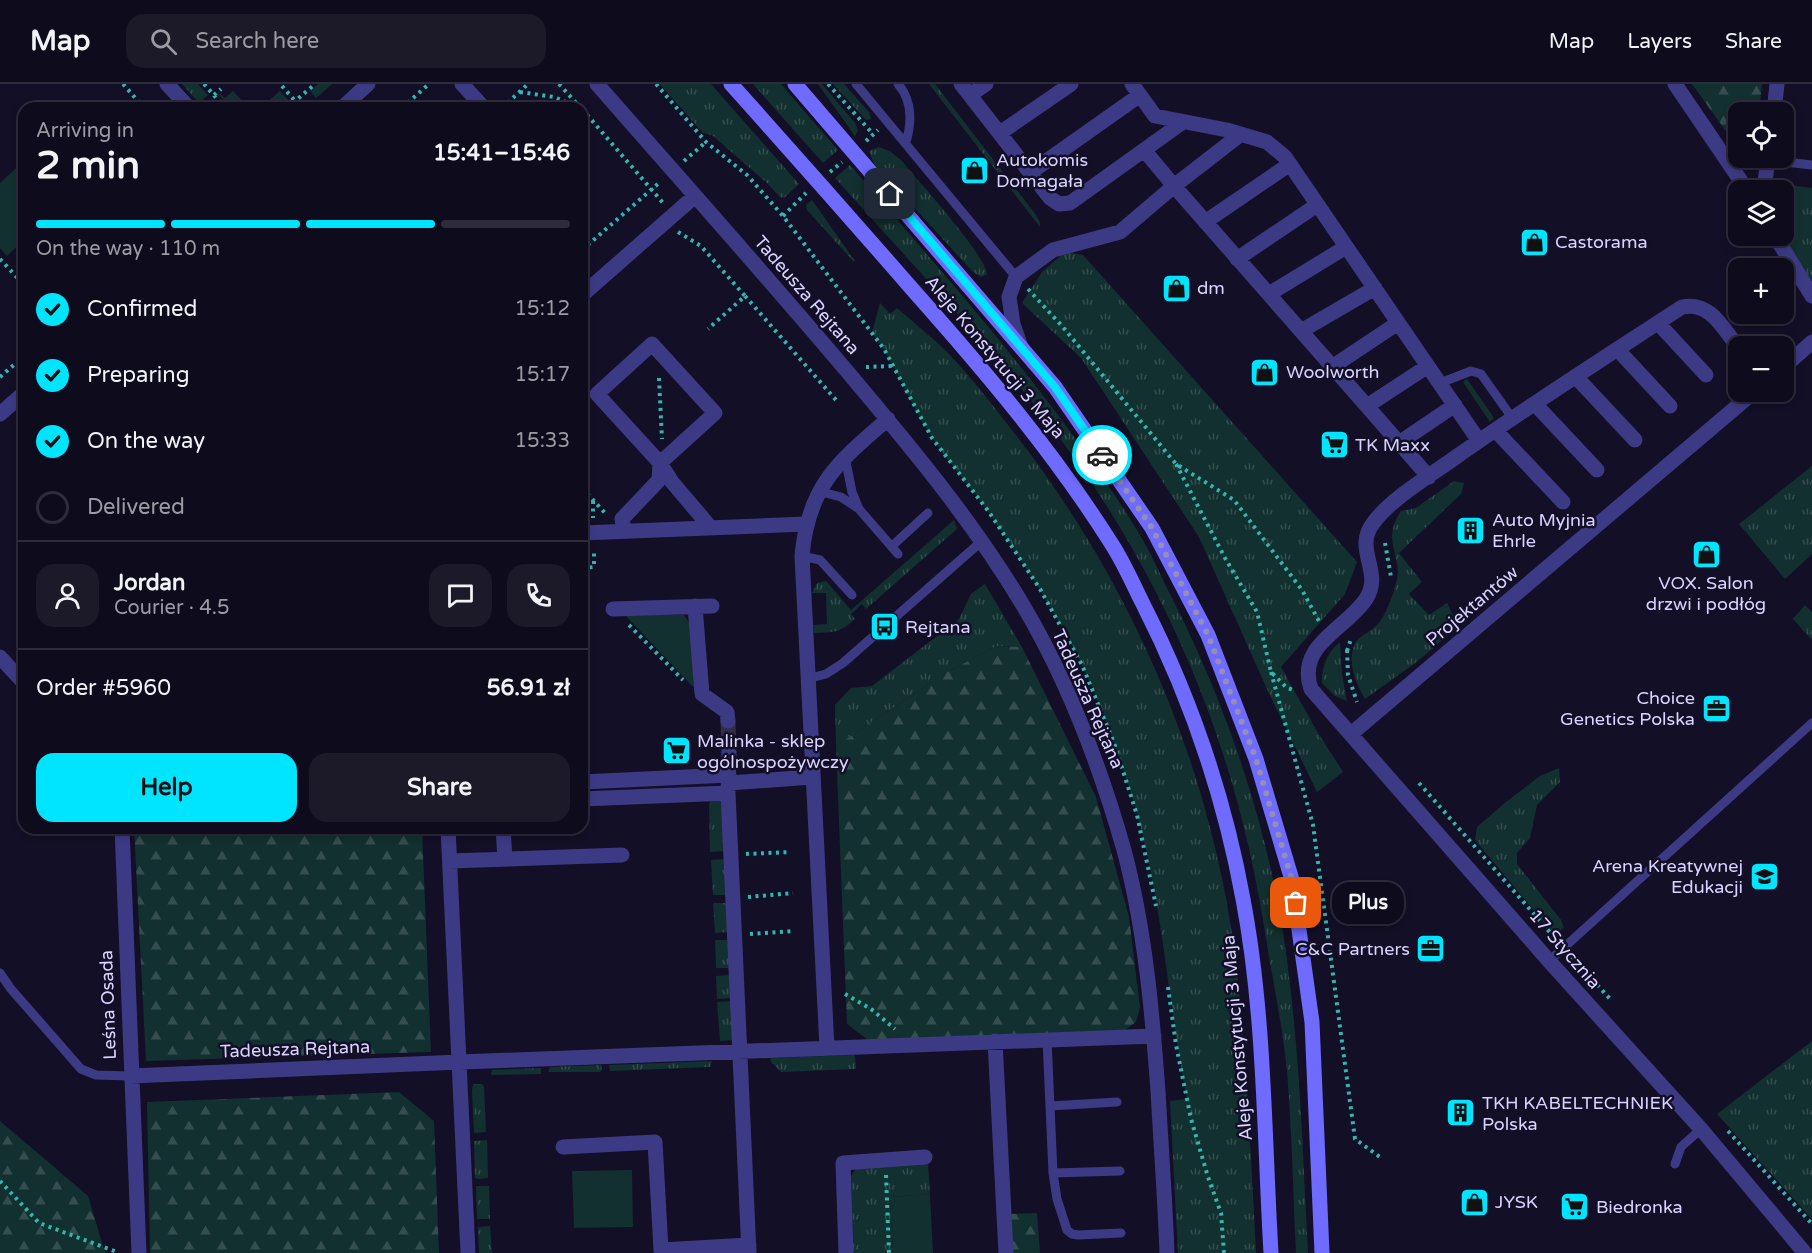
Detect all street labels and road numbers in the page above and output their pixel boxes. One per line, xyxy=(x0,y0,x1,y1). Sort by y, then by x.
street label: Tadeusza Rejtana xyxy=(749,231,865,359)
street label: Aleje Konstytucji 3 Maja xyxy=(920,271,1070,443)
street label: Projektantów xyxy=(1421,561,1523,651)
street label: Tadeusza Rejtana xyxy=(1047,626,1129,772)
street label: 17 Stycznia xyxy=(1524,905,1606,993)
street label: Aleje Konstytucji 3 Maja xyxy=(1217,934,1257,1142)
street label: Leśna Osada xyxy=(95,950,121,1060)
street label: Tadeusza Rejtana xyxy=(220,1035,370,1063)

